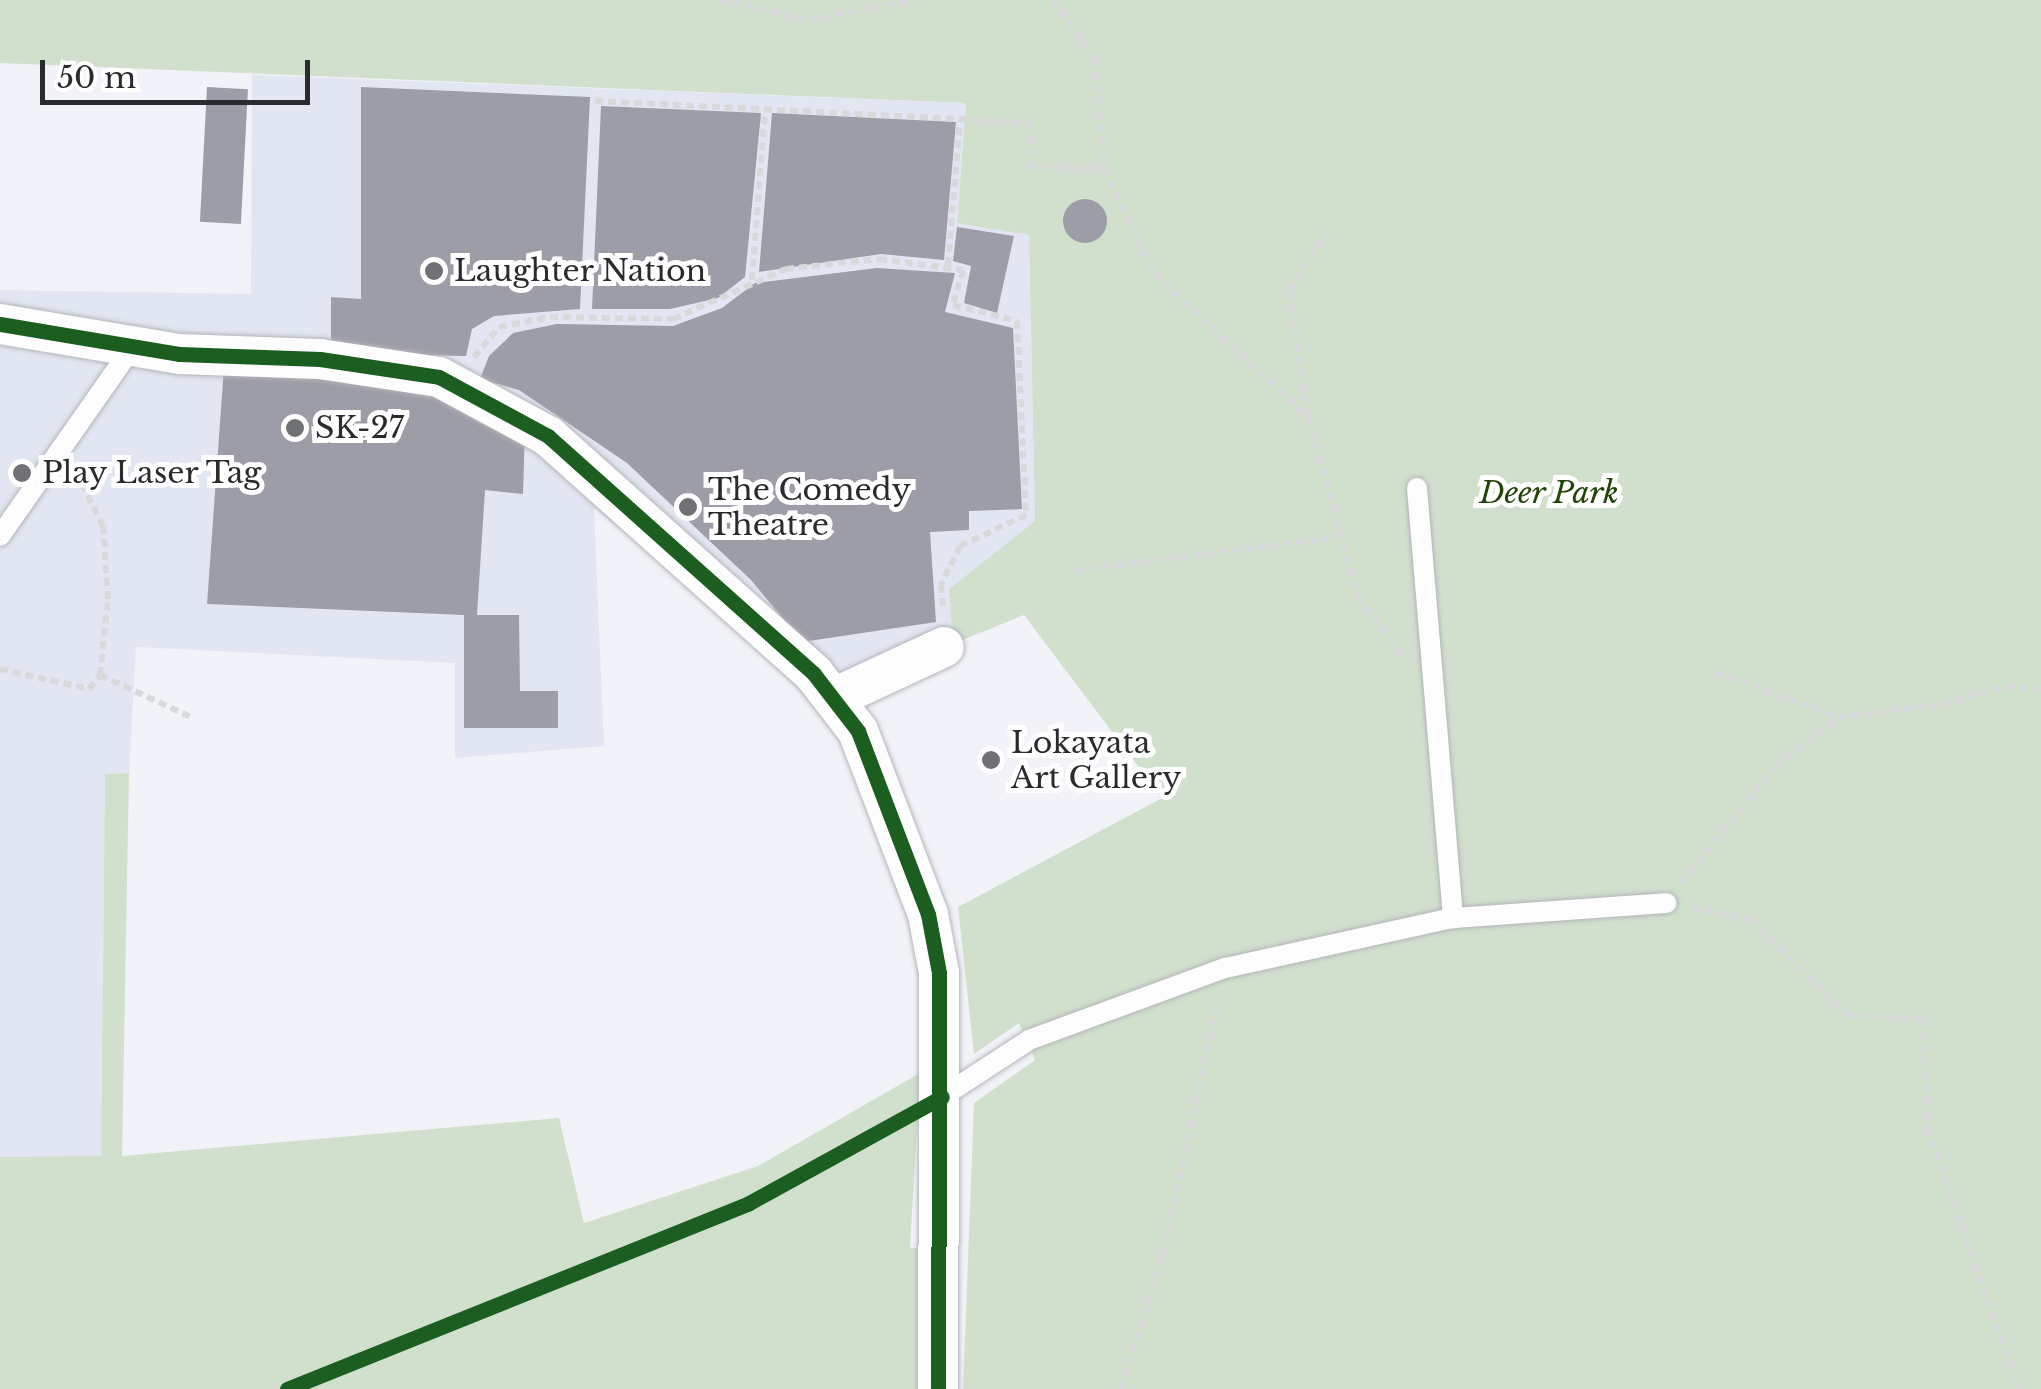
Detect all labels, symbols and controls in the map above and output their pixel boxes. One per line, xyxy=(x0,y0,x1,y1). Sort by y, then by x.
scale bar xyxy=(45,40,315,102)
text: 50 m xyxy=(57,59,136,96)
place label: Laughter Nation xyxy=(454,253,707,289)
marker: Laughter Nation xyxy=(423,260,445,282)
place label: SK-27 xyxy=(315,410,404,446)
marker: SK-27 xyxy=(284,417,306,439)
place label: Play Laser Tag xyxy=(42,455,264,491)
marker: Play Laser Tag xyxy=(11,462,33,484)
place label: The Comedy Theatre xyxy=(708,472,911,542)
park label: Deer Park xyxy=(1479,475,1619,511)
marker: The Comedy Theatre xyxy=(677,496,699,518)
place label: Lokayata Art Gallery xyxy=(1011,725,1181,796)
marker: Lokayata Art Gallery xyxy=(980,749,1002,771)

